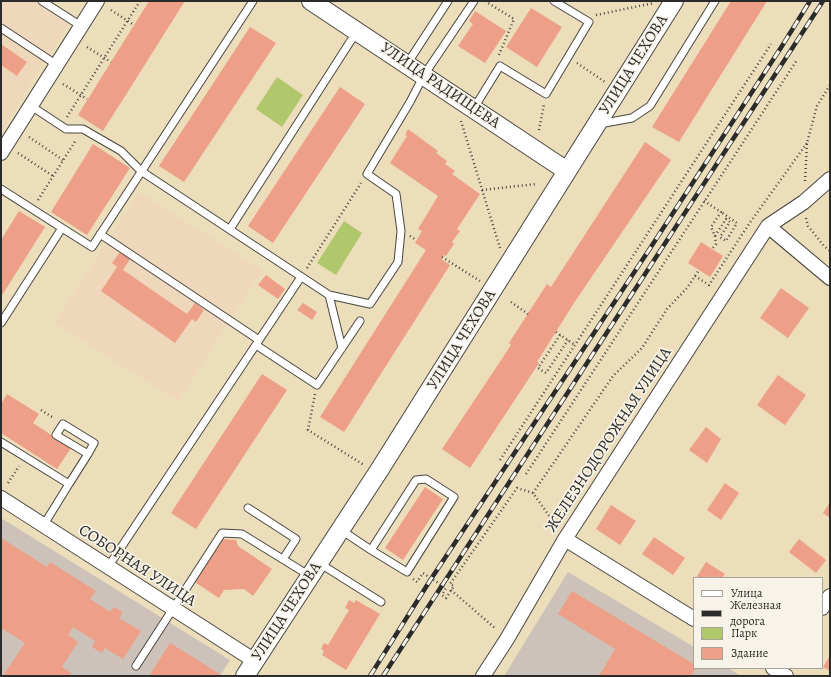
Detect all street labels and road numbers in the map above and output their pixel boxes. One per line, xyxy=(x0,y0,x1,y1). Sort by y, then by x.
street label: УЛИЦА ЧЕХОВА xyxy=(596,12,672,118)
street label: УЛИЦА РАДИЩЕВА xyxy=(377,39,503,133)
street label: УЛИЦА ЧЕХОВА xyxy=(424,287,500,393)
street label: ЖЕЛЕЗНОДОРОЖНАЯ УЛИЦА xyxy=(542,344,676,536)
street label: СОБОРНАЯ УЛИЦА xyxy=(75,521,199,611)
street label: УЛИЦА ЧЕХОВА xyxy=(248,559,326,665)

